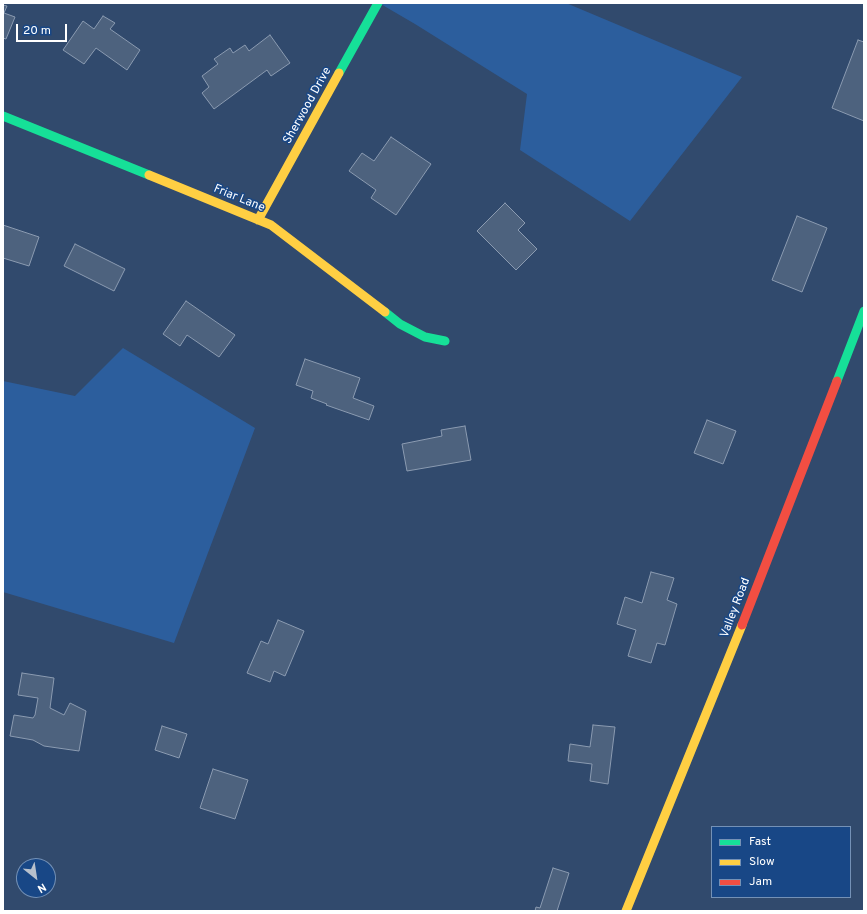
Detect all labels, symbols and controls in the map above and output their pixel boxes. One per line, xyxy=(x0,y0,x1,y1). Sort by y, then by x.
scale bar xyxy=(18,16,69,42)
text: 20 m xyxy=(23,23,51,39)
street label: Sherwood Drive xyxy=(281,65,335,147)
street label: Friar Lane xyxy=(211,182,267,216)
street label: Valley Road xyxy=(718,576,754,640)
legend xyxy=(711,826,851,898)
text: Fast xyxy=(749,834,771,850)
text: Slow xyxy=(749,854,775,870)
north arrow xyxy=(16,858,56,898)
text: Jam xyxy=(749,874,772,890)
text: N xyxy=(35,879,48,896)

